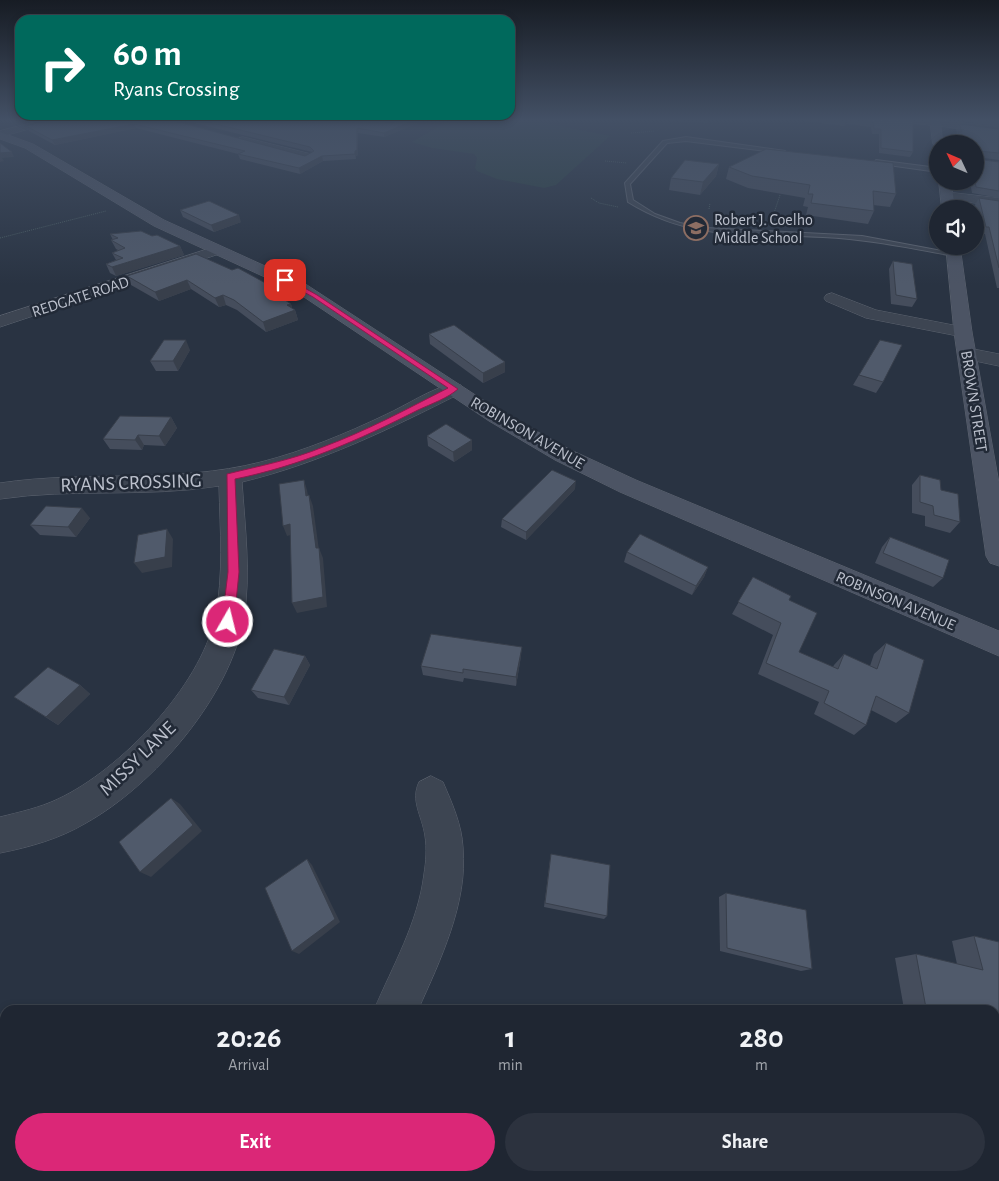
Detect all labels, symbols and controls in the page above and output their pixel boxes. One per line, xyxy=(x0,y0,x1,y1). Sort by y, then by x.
icon: right xyxy=(30,35,95,100)
text: 60 m xyxy=(113,37,182,72)
text: Ryans Crossing xyxy=(113,78,239,100)
north arrow xyxy=(929,135,984,190)
map controls xyxy=(929,135,984,255)
button: sound xyxy=(929,200,984,255)
place label: Robert J. Coelho Middle School xyxy=(714,212,813,246)
school or university icon: Robert J. Coelho Middle School xyxy=(683,215,709,241)
pin xyxy=(264,259,306,301)
icon: arrive xyxy=(271,266,299,294)
street label: REDGATE ROAD xyxy=(30,274,131,320)
street label: BROWN STREET xyxy=(958,349,990,453)
street label: ROBINSON AVENUE xyxy=(468,394,587,472)
street label: RYANS CROSSING xyxy=(60,471,202,495)
street label: ROBINSON AVENUE xyxy=(833,568,958,633)
position arrow xyxy=(201,595,253,647)
street label: MISSY LANE xyxy=(96,718,180,800)
text: 20:26 xyxy=(216,1023,282,1053)
text: 1 xyxy=(505,1023,516,1053)
text: 280 xyxy=(739,1023,784,1053)
text: Arrival xyxy=(228,1057,270,1073)
text: min xyxy=(498,1057,523,1073)
text: m xyxy=(755,1057,768,1073)
button: Exit xyxy=(15,1113,495,1171)
button: Share xyxy=(505,1113,985,1171)

